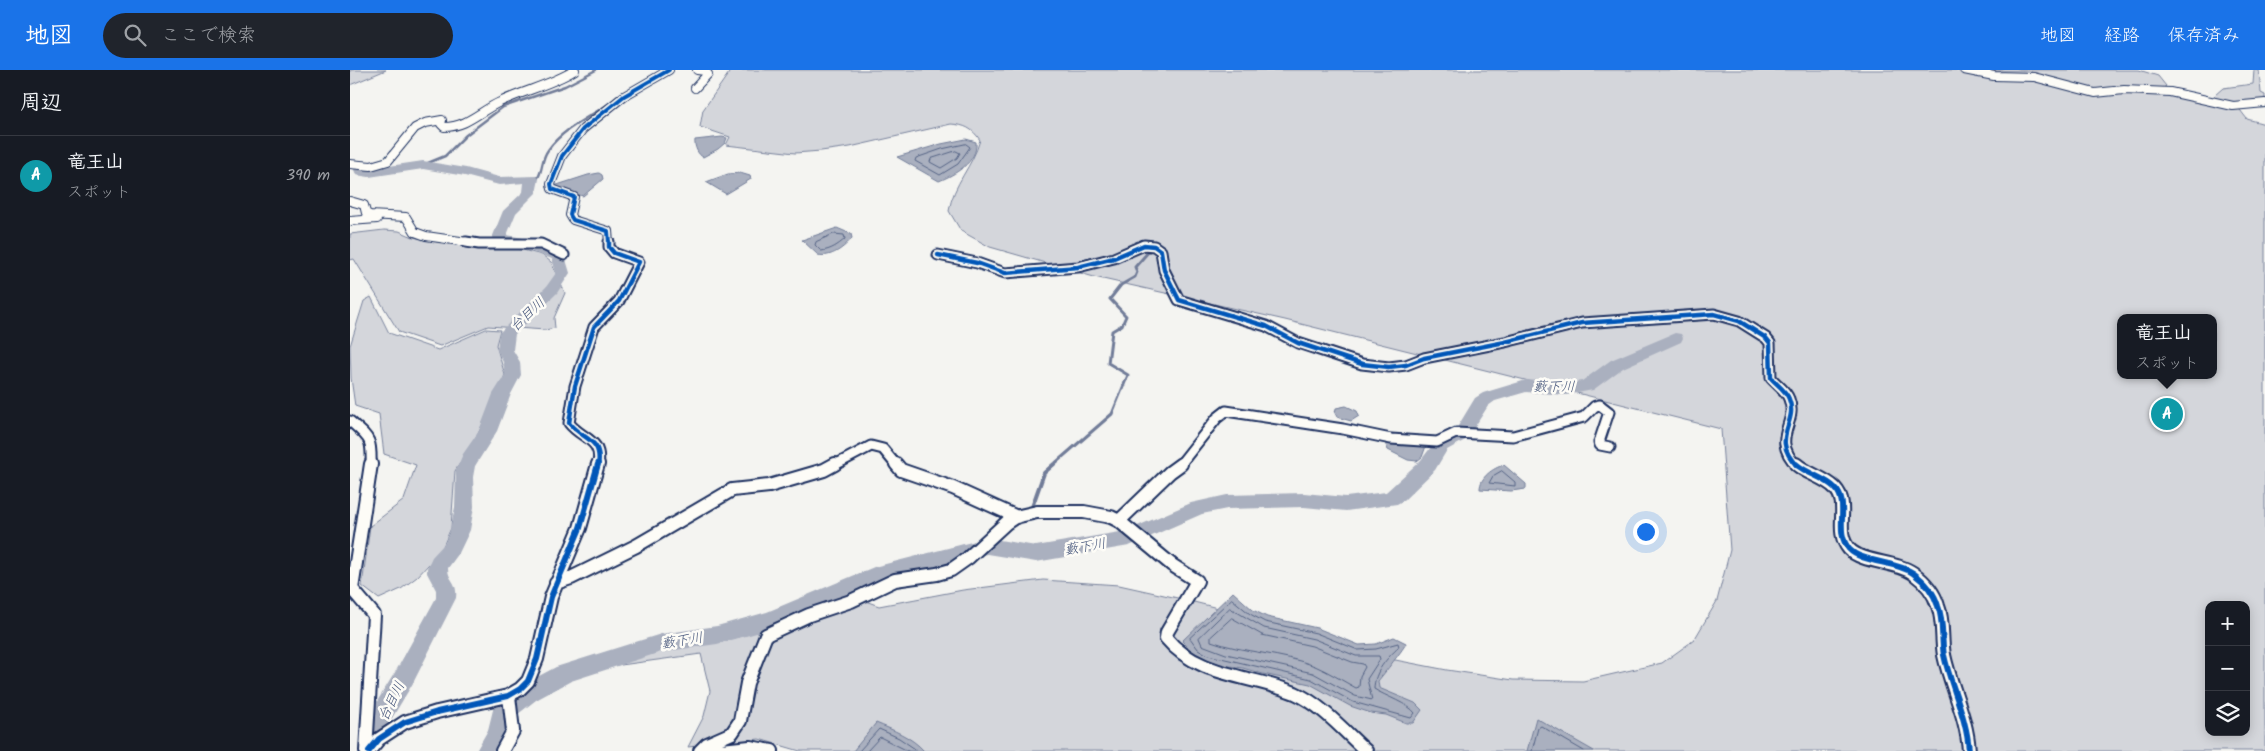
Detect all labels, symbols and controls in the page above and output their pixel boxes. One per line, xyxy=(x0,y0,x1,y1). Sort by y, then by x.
search box xyxy=(103,13,453,58)
text: 地図 xyxy=(25,17,73,56)
icon: search xyxy=(121,21,149,49)
text: ここで検索 xyxy=(161,21,256,51)
text: 地図 xyxy=(2040,22,2076,51)
text: 経路 xyxy=(2104,22,2140,51)
text: 保存済み xyxy=(2168,22,2240,51)
text: 周辺 xyxy=(20,87,62,120)
text: 竜王山 xyxy=(67,148,124,178)
text: A xyxy=(31,163,41,188)
text: 390 m xyxy=(286,163,330,188)
text: スポット xyxy=(67,180,131,205)
water label: 台目川 xyxy=(505,292,551,337)
popup xyxy=(2117,314,2217,379)
text: 竜王山 xyxy=(2135,319,2192,349)
text: スポット xyxy=(2135,351,2199,376)
water label: 藪下川 xyxy=(1533,376,1575,398)
pin: A xyxy=(2151,395,2183,433)
your location xyxy=(1633,519,1659,545)
water label: 藪下川 xyxy=(1063,533,1108,561)
map controls xyxy=(2205,601,2250,736)
button: + xyxy=(2205,601,2250,646)
water label: 藪下川 xyxy=(660,627,705,655)
button: − xyxy=(2205,646,2250,691)
water label: 台目川 xyxy=(373,678,411,725)
button: layers xyxy=(2205,691,2250,736)

